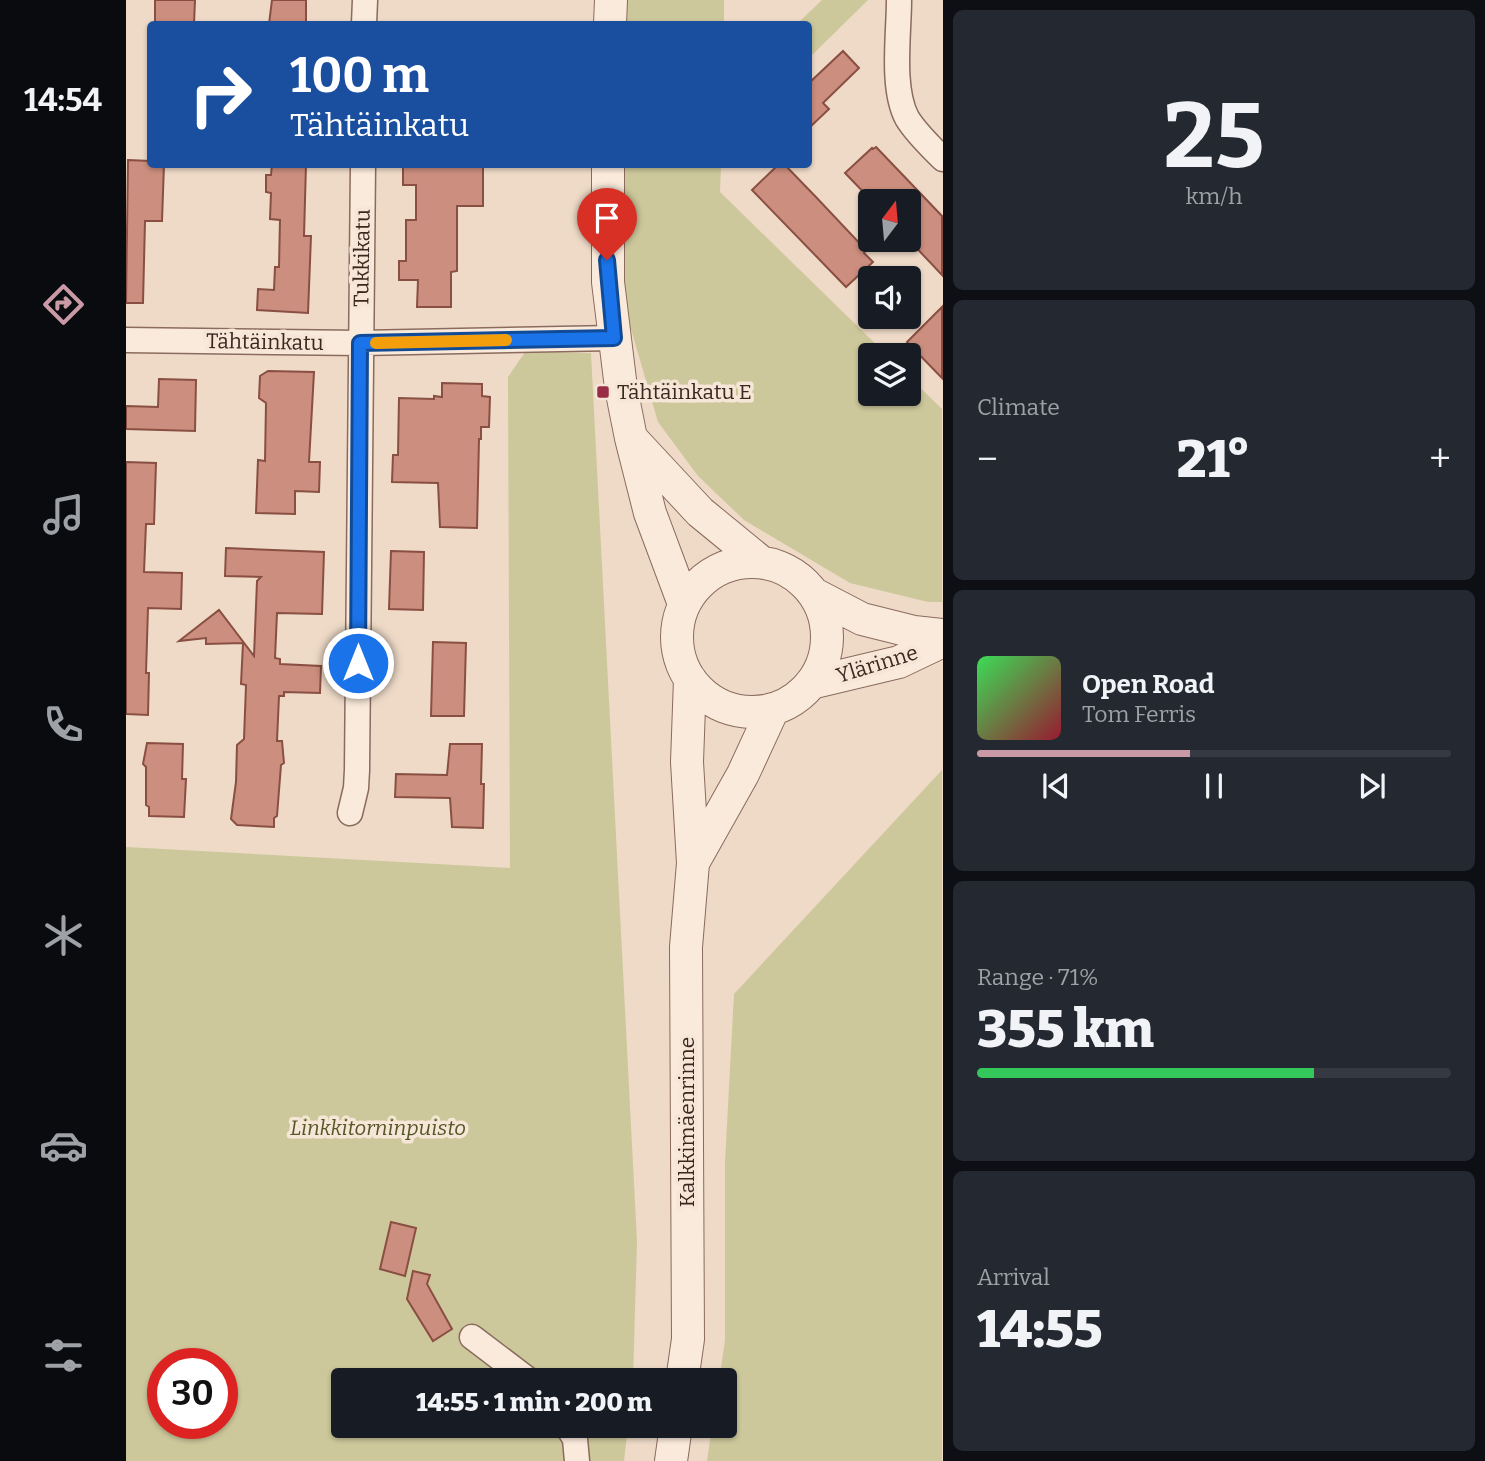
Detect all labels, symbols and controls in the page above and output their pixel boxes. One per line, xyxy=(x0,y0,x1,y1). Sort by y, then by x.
text: 100 m xyxy=(290,46,429,105)
icon: right xyxy=(175,49,266,140)
text: 14:54 xyxy=(24,81,102,119)
text: 25 xyxy=(1163,82,1265,191)
text: Tähtäinkatu xyxy=(290,106,469,144)
text: km/h xyxy=(1186,182,1242,210)
pin xyxy=(577,188,637,260)
north arrow xyxy=(858,189,920,252)
map controls xyxy=(858,189,921,406)
icon: arrive xyxy=(588,199,626,237)
street label: Tukkikatu xyxy=(348,209,376,307)
button: sound xyxy=(858,266,921,329)
icon: directions xyxy=(39,280,88,329)
street label: Tähtäinkatu xyxy=(206,328,324,356)
button: layers xyxy=(858,343,921,406)
place label: Tähtäinkatu E xyxy=(617,379,752,405)
marker: Tähtäinkatu E xyxy=(595,384,611,400)
text: Climate xyxy=(977,393,1060,421)
text: 21° xyxy=(1177,428,1250,491)
text: − xyxy=(977,436,998,482)
text: + xyxy=(1429,436,1451,482)
icon: music xyxy=(39,490,88,539)
position arrow xyxy=(321,626,395,700)
street label: Ylärinne xyxy=(833,639,921,689)
text: Open Road xyxy=(1082,669,1214,700)
icon: phone xyxy=(39,700,88,749)
text: Tom Ferris xyxy=(1082,700,1196,728)
icon: previous xyxy=(1037,767,1075,805)
icon: pause xyxy=(1195,767,1233,805)
icon: next xyxy=(1353,767,1391,805)
icon: climate xyxy=(39,911,88,960)
text: Range · 71% xyxy=(977,963,1099,991)
text: 355 km xyxy=(977,998,1154,1061)
street label: Kalkkimäenrinne xyxy=(674,1037,700,1207)
park label: Linkkitorninpuisto xyxy=(290,1115,466,1141)
icon: car xyxy=(39,1121,88,1170)
text: Arrival xyxy=(977,1263,1050,1291)
text: 14:55 xyxy=(977,1298,1103,1361)
icon: filters xyxy=(39,1331,88,1380)
speed limit sign: 30 xyxy=(147,1348,238,1439)
text: 14:55 · 1 min · 200 m xyxy=(416,1387,652,1418)

